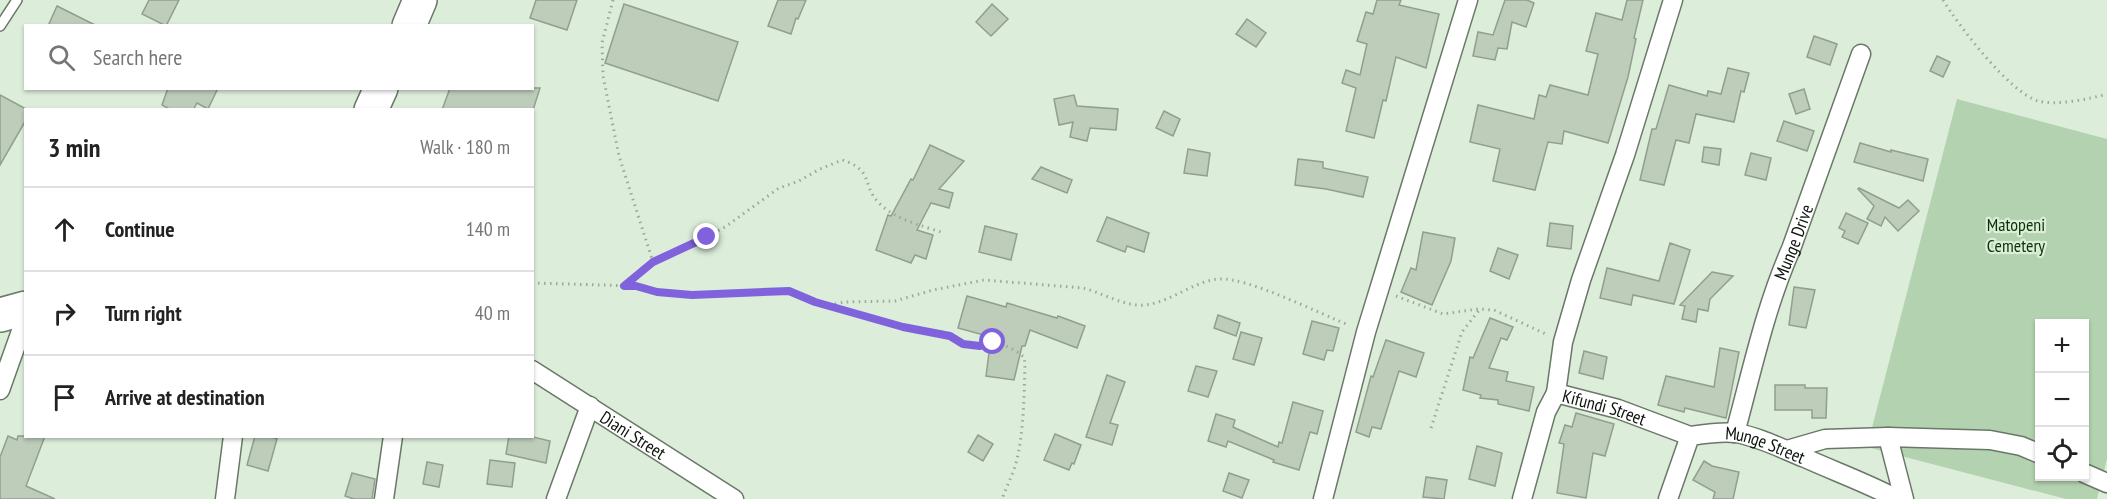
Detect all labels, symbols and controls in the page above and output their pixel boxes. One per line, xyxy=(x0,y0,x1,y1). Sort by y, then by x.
search box xyxy=(24,24,534,90)
icon: search xyxy=(45,41,78,74)
text: Search here xyxy=(93,43,182,71)
text: 3 min xyxy=(48,131,101,164)
text: Walk · 180 m xyxy=(420,134,510,160)
street label: Munge Drive xyxy=(1768,201,1818,283)
icon: ahead xyxy=(48,213,81,246)
park label: Matopeni Cemetery xyxy=(1987,213,2045,257)
text: Continue xyxy=(105,215,175,243)
text: 140 m xyxy=(466,216,510,242)
route end xyxy=(693,223,719,249)
icon: right xyxy=(48,297,81,330)
text: Turn right xyxy=(105,299,182,327)
text: 40 m xyxy=(475,300,510,326)
map controls xyxy=(2035,319,2089,481)
button: + xyxy=(2035,319,2089,373)
route start xyxy=(979,328,1005,354)
button: − xyxy=(2035,373,2089,427)
icon: arrive xyxy=(48,381,81,414)
text: Arrive at destination xyxy=(105,383,265,411)
street label: Kifundi Street xyxy=(1560,384,1649,430)
street label: Diani Street xyxy=(596,405,670,464)
street label: Munge Street xyxy=(1725,421,1809,468)
button: locate xyxy=(2035,427,2089,481)

